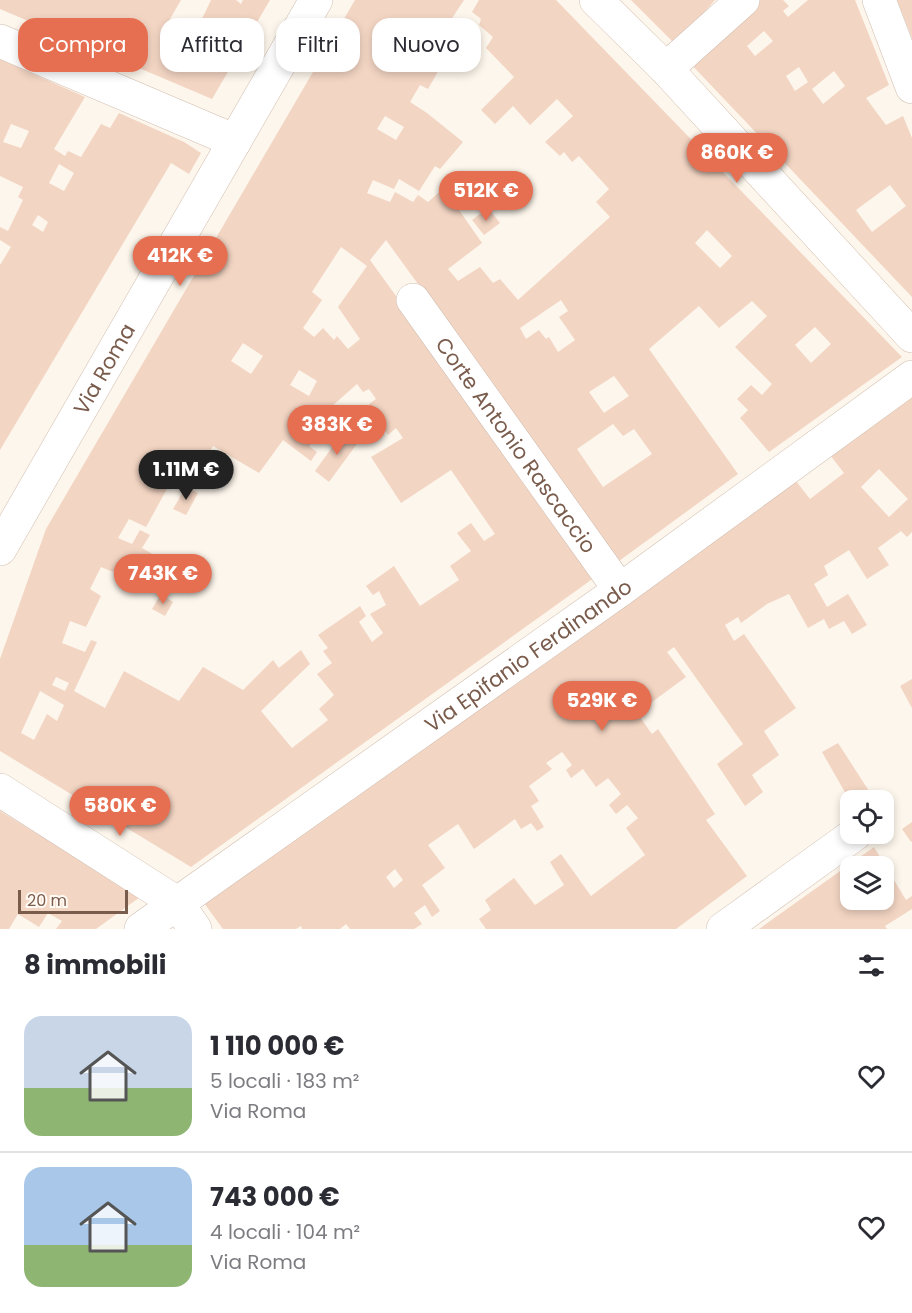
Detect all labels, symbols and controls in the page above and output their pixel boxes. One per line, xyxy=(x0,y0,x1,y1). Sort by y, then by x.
chip: Compra xyxy=(18,18,148,72)
chip: Affitta xyxy=(160,18,264,72)
chip: Filtri xyxy=(276,18,360,72)
chip: Nuovo xyxy=(372,18,481,72)
pin: 860K € xyxy=(688,133,786,184)
text: 860K € xyxy=(701,138,773,166)
pin: 512K € xyxy=(437,171,535,222)
text: 512K € xyxy=(453,176,519,204)
pin: 412K € xyxy=(131,236,229,287)
text: 412K € xyxy=(147,241,213,269)
street label: Via Roma xyxy=(66,318,142,420)
street label: Corte Antonio Rascaccio xyxy=(429,331,604,559)
pin: 383K € xyxy=(288,405,386,456)
text: 383K € xyxy=(301,410,373,438)
pin: 1.11M € xyxy=(131,450,241,501)
text: 1.11M € xyxy=(153,455,219,483)
pin: 743K € xyxy=(114,554,212,605)
text: 743K € xyxy=(128,559,198,587)
street label: Via Epifanio Ferdinando xyxy=(418,572,637,739)
pin: 529K € xyxy=(553,681,651,732)
text: 529K € xyxy=(567,686,637,714)
pin: 580K € xyxy=(71,786,169,837)
map controls xyxy=(840,790,894,910)
button: locate xyxy=(840,790,894,844)
text: 580K € xyxy=(83,791,157,819)
button: layers xyxy=(840,856,894,910)
scale bar xyxy=(18,887,128,914)
text: 20 m xyxy=(27,889,67,912)
text: 8 immobili xyxy=(24,947,166,983)
icon: filters xyxy=(855,949,888,982)
text: 1 110 000 € xyxy=(210,1028,344,1064)
icon: home xyxy=(72,1040,144,1112)
icon: heart xyxy=(855,1060,888,1093)
text: 5 locali · 183 m² xyxy=(210,1067,359,1095)
text: Via Roma xyxy=(210,1097,306,1125)
text: 743 000 € xyxy=(210,1179,340,1215)
icon: home xyxy=(72,1191,144,1263)
icon: heart xyxy=(855,1211,888,1244)
text: 4 locali · 104 m² xyxy=(210,1218,360,1246)
text: Via Roma xyxy=(210,1248,306,1276)

